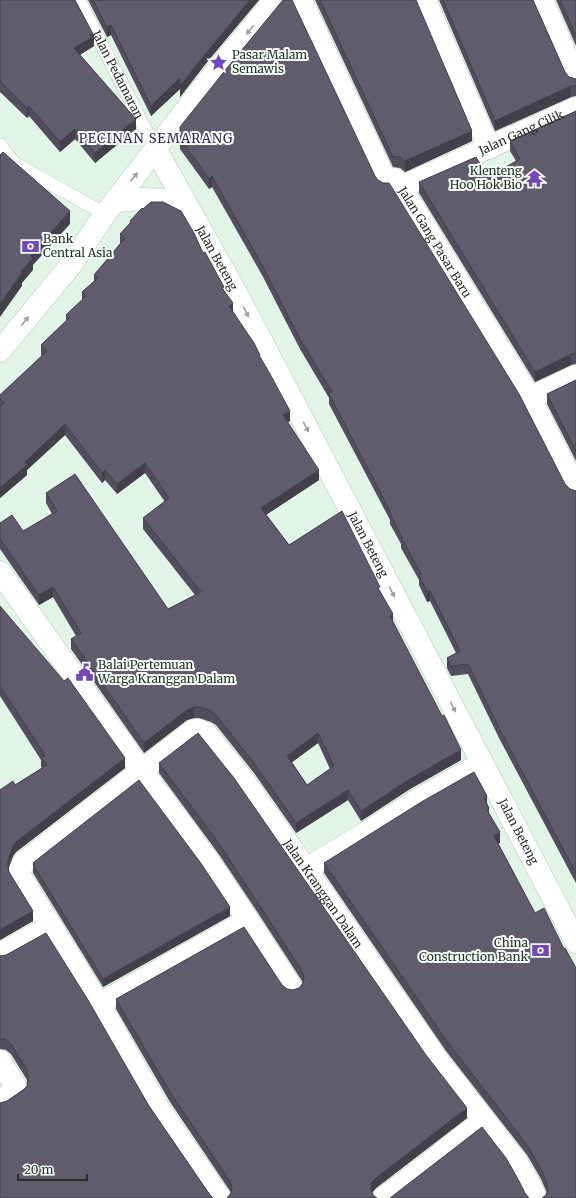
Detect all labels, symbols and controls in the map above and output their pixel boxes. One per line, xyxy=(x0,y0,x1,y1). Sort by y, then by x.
one-way arrow xyxy=(245,24,254,35)
street label: Jalan Pedamaran xyxy=(88,27,147,121)
place label: Pasar Malam Semawis xyxy=(232,47,307,76)
place icon: Pasar Malam Semawis xyxy=(209,52,229,72)
street label: Jalan Gang Cilik xyxy=(475,106,566,158)
district label: PECINAN SEMARANG xyxy=(79,130,233,147)
place label: Klenteng Hoo Hok Bio xyxy=(450,163,523,192)
temple icon: Klenteng Hoo Hok Bio xyxy=(525,168,545,188)
one-way arrow xyxy=(130,172,138,183)
street label: Jalan Gang Pasar Baru xyxy=(395,183,475,301)
street label: Jalan Beteng xyxy=(192,222,242,294)
place label: Bank Central Asia xyxy=(43,231,113,260)
bank icon: Bank Central Asia xyxy=(20,236,40,256)
one-way arrow xyxy=(243,306,249,317)
one-way arrow xyxy=(20,315,29,326)
one-way arrow xyxy=(303,421,309,433)
street label: Jalan Beteng xyxy=(345,508,392,580)
one-way arrow xyxy=(389,586,396,597)
place label: Balai Pertemuan Warga Kranggan Dalam xyxy=(97,657,235,686)
public building icon: Balai Pertemuan Warga Kranggan Dalam xyxy=(75,662,95,682)
one-way arrow xyxy=(449,701,456,712)
street label: Jalan Beteng xyxy=(495,795,542,867)
street label: Jalan Kranggan Dalam xyxy=(280,835,366,951)
place label: China Construction Bank xyxy=(419,935,529,964)
bank icon: China Construction Bank xyxy=(531,940,551,960)
scale bar xyxy=(18,1156,87,1182)
text: 20 m xyxy=(24,1162,53,1177)

